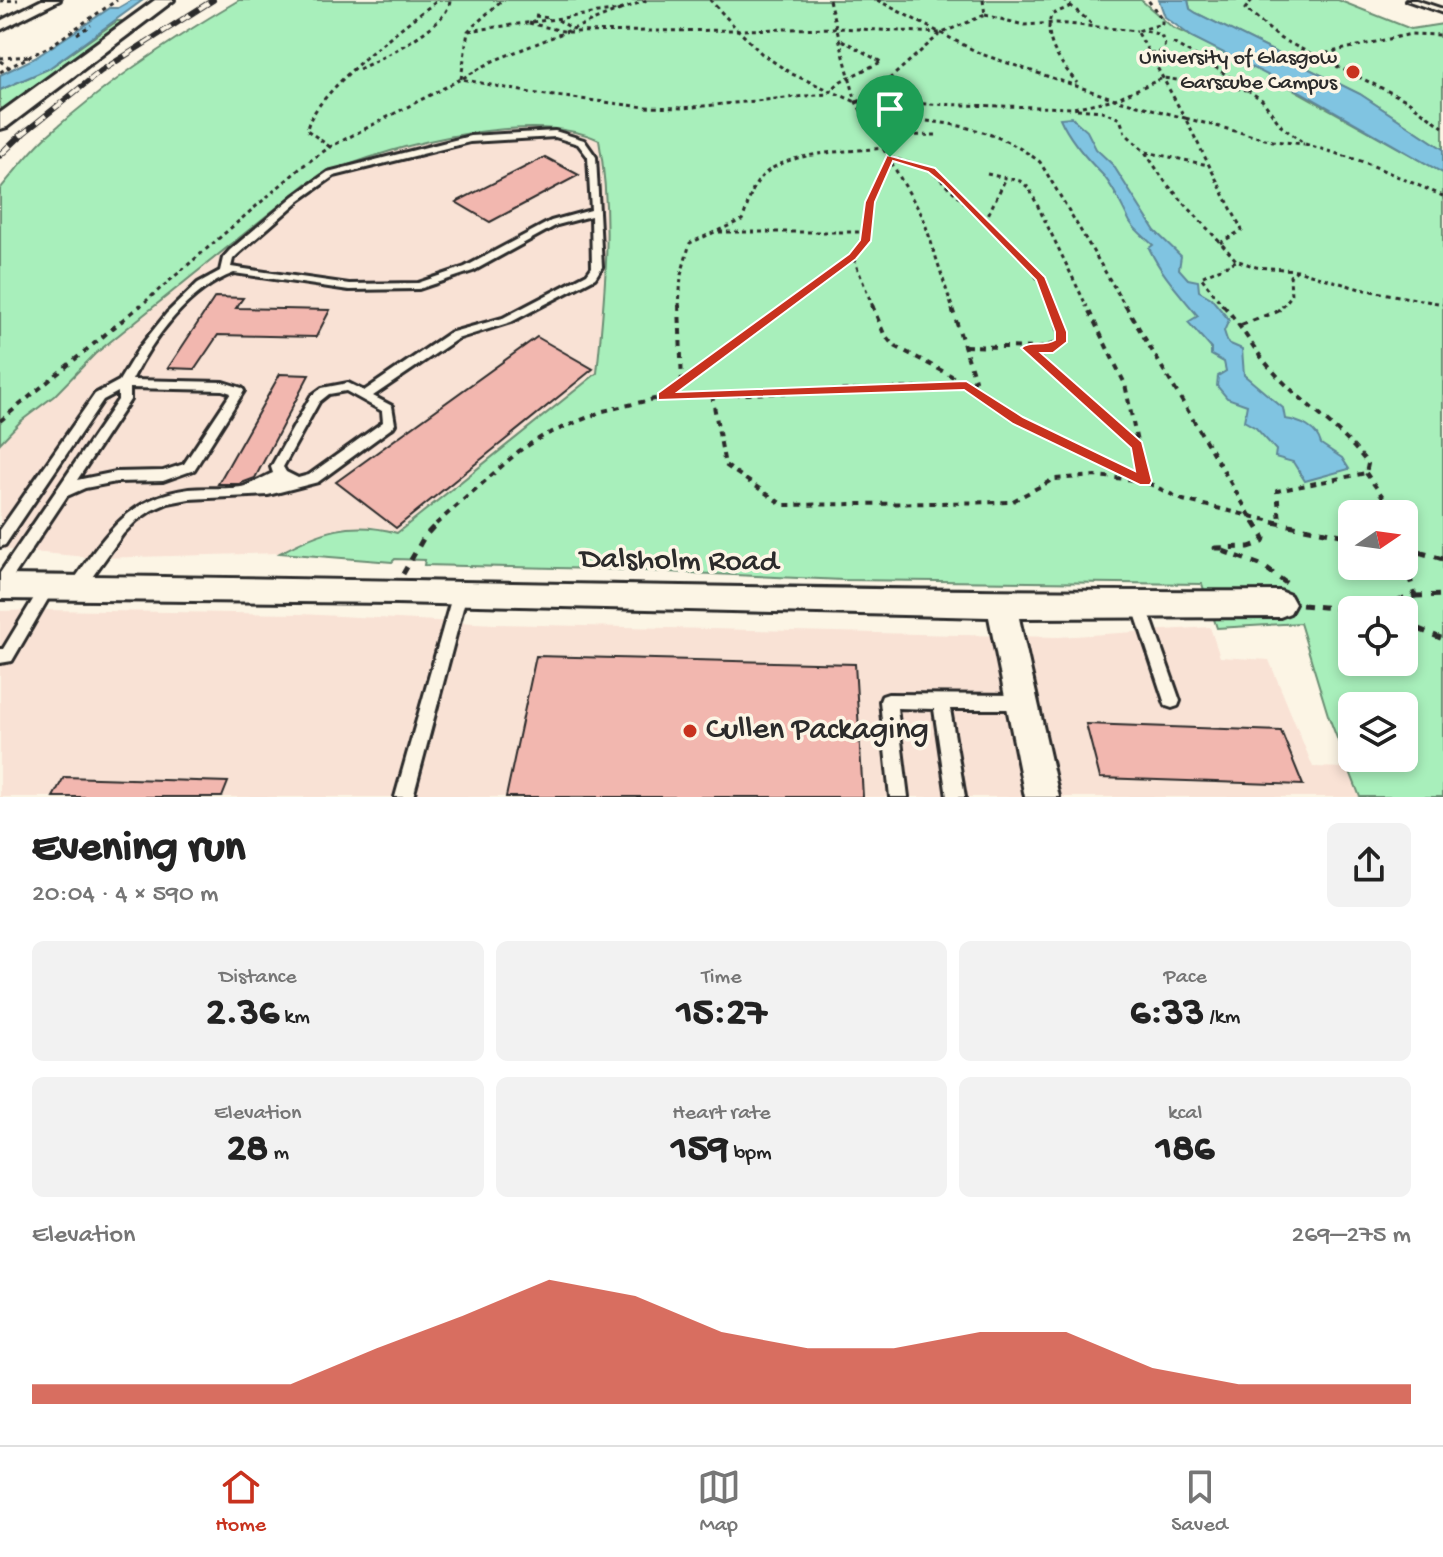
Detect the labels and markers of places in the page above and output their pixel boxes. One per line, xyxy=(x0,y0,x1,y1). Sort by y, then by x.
place label: University of Glasgow Garscube Campus xyxy=(1139,46,1338,97)
marker: University of Glasgow Garscube Campus xyxy=(1344,63,1362,81)
pin xyxy=(856,75,924,157)
place label: Cullen Packaging xyxy=(706,712,929,750)
marker: Cullen Packaging xyxy=(681,722,699,740)

